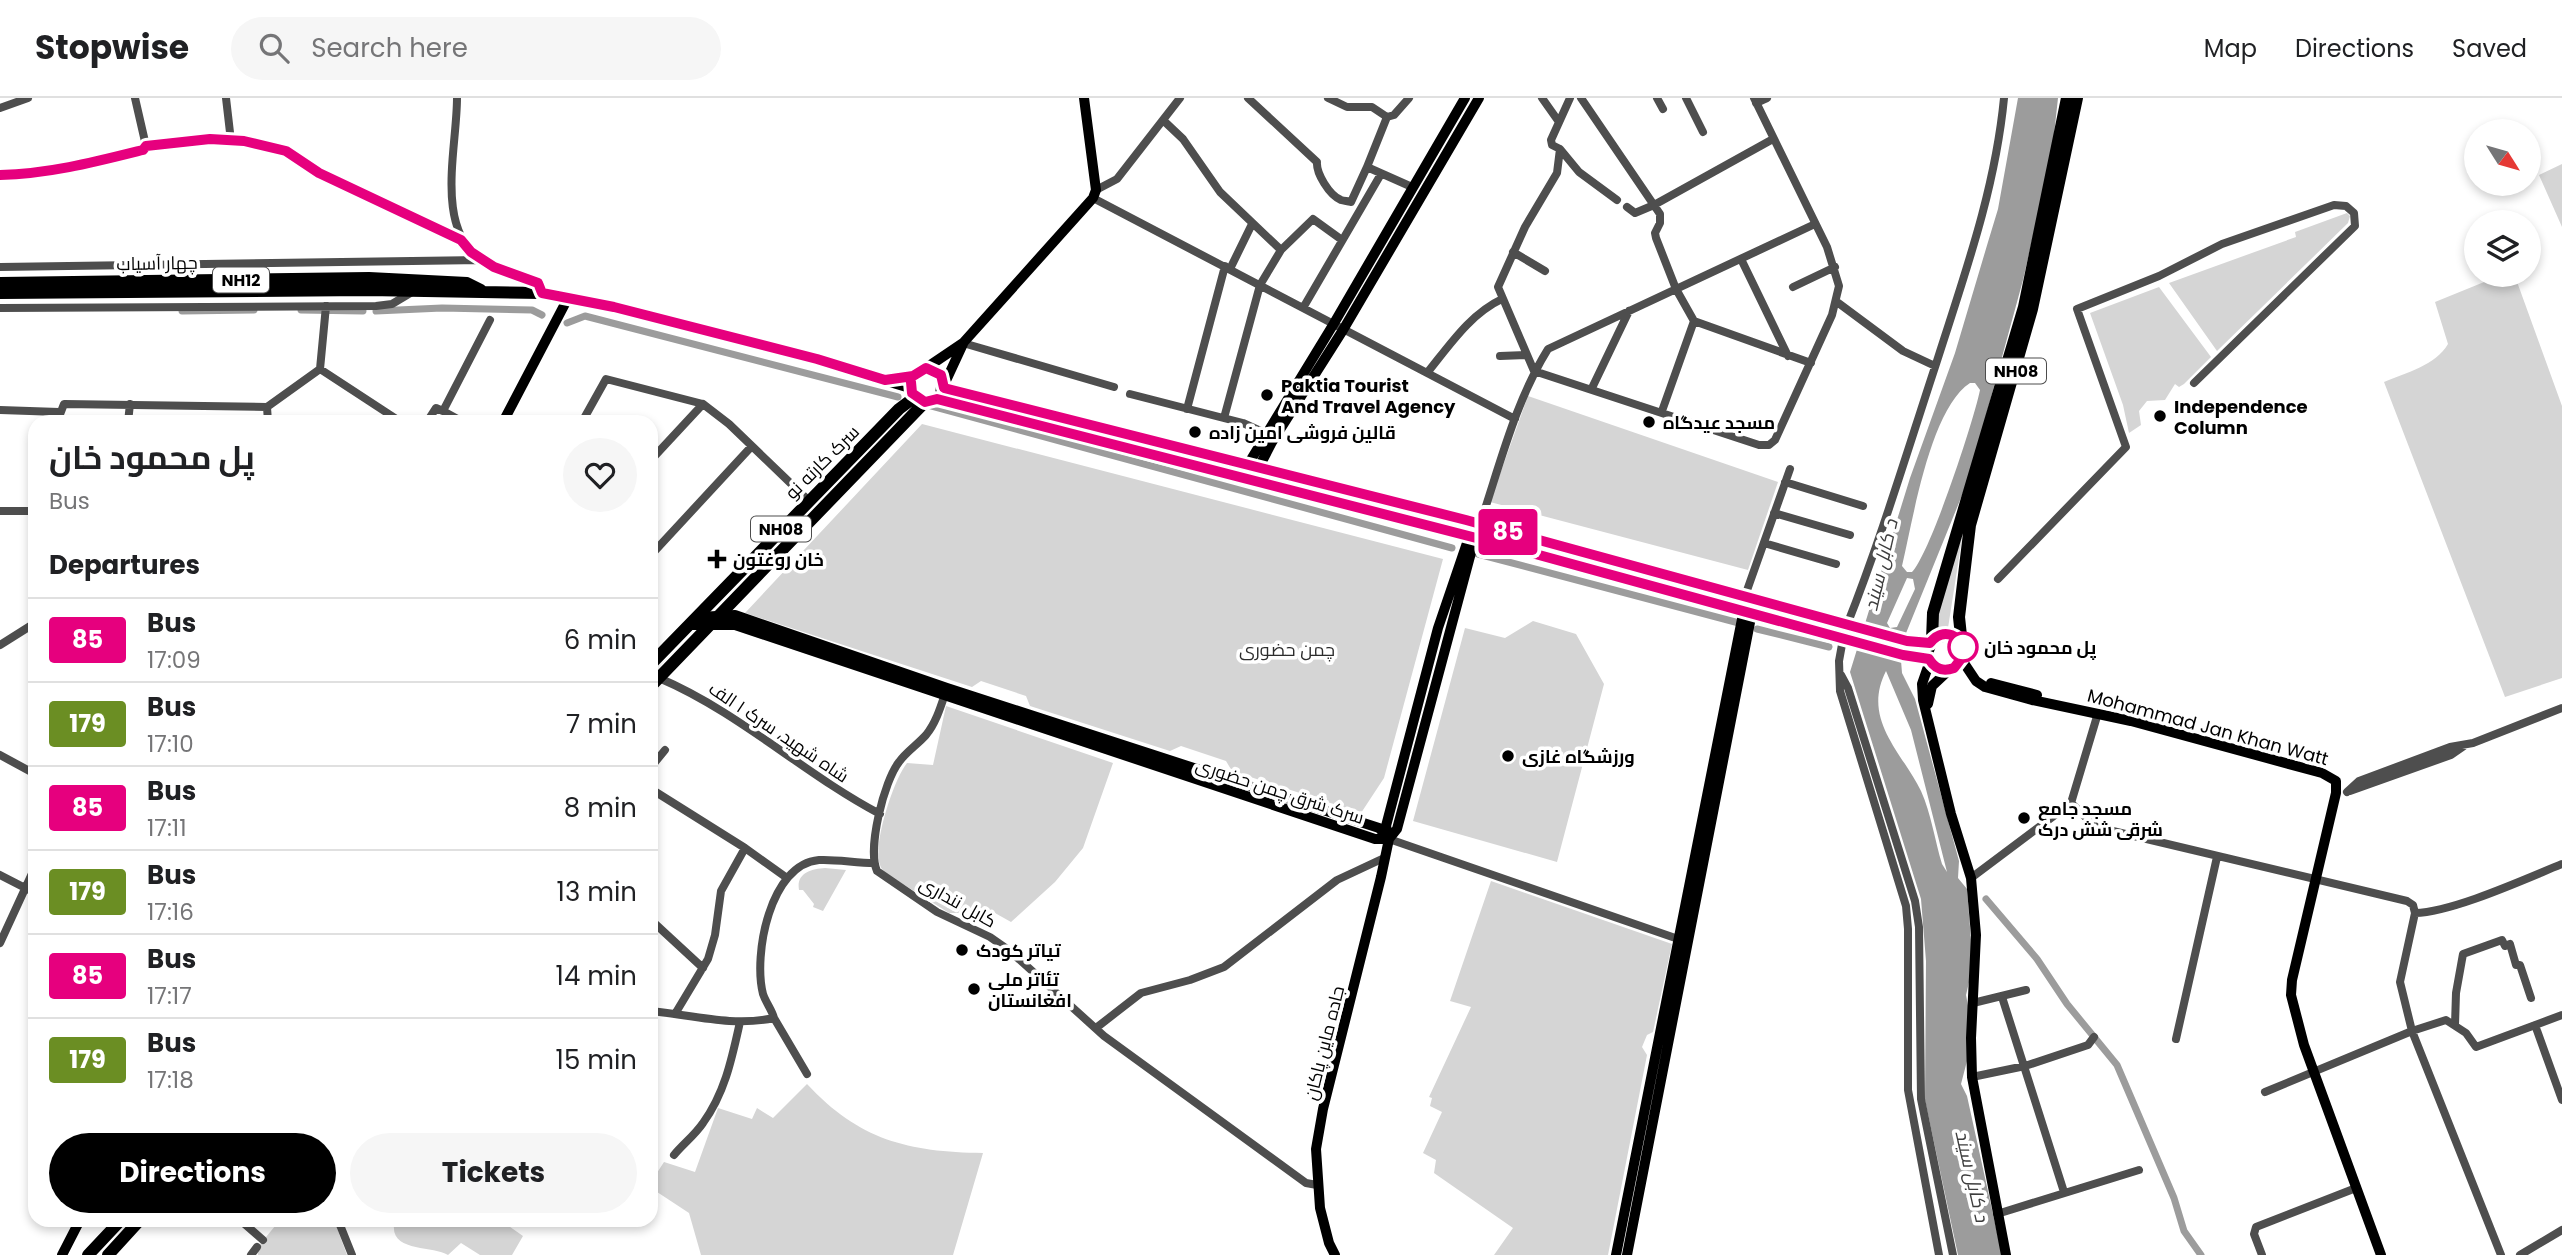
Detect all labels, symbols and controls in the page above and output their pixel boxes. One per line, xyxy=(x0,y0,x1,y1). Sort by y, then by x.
search box xyxy=(231,17,721,80)
text: Stopwise xyxy=(35,24,189,71)
icon: search xyxy=(255,29,293,67)
text: Search here xyxy=(311,30,468,66)
text: Map xyxy=(2204,32,2257,65)
text: Directions xyxy=(2295,32,2414,65)
text: Saved xyxy=(2452,32,2527,65)
north arrow xyxy=(2464,119,2541,196)
map controls xyxy=(2464,119,2541,287)
button: layers xyxy=(2464,210,2541,287)
street label: چهار آسیاب xyxy=(116,250,198,276)
road number: NH12 xyxy=(213,268,269,292)
road number: NH08 xyxy=(1986,358,2046,384)
place label: Paktia Tourist And Travel Agency xyxy=(1281,373,1456,419)
marker: Paktia Tourist And Travel Agency xyxy=(1259,387,1275,403)
place label: Independence Column xyxy=(2174,394,2308,440)
marker: Independence Column xyxy=(2152,408,2168,424)
place label: مسجد عیدگاه xyxy=(1663,410,1775,435)
marker: مسجد عیدگاه xyxy=(1641,414,1657,430)
street label: سرک کارته نو xyxy=(779,419,865,505)
place label: قالین فروشی امین زاده xyxy=(1209,420,1396,445)
marker: قالین فروشی امین زاده xyxy=(1187,424,1203,440)
text: پل محمود خان xyxy=(49,434,255,481)
button: heart xyxy=(563,438,637,512)
text: Bus xyxy=(49,485,90,517)
line badge: 85 xyxy=(1476,509,1540,555)
text: 85 xyxy=(1492,515,1524,548)
road number: NH08 xyxy=(751,516,811,542)
water label: د کابل سيند xyxy=(1857,516,1905,614)
text: Departures xyxy=(49,547,200,583)
place label: خان روغتون xyxy=(733,547,824,572)
marker: خان روغتون xyxy=(707,549,727,569)
text: Bus xyxy=(147,605,196,641)
text: 6 min xyxy=(564,622,637,658)
text: 85 xyxy=(72,623,103,656)
marker: پل محمود خان xyxy=(1948,632,1978,662)
place label: پل محمود خان xyxy=(1984,635,2097,660)
park label: چمن حضوری xyxy=(1239,637,1335,662)
text: 17:09 xyxy=(147,644,201,676)
street label: شاه شهید، سرک ۱ الف xyxy=(704,676,854,788)
street label: Mohammad Jan Khan Watt xyxy=(2085,683,2331,771)
text: Bus xyxy=(147,689,196,725)
text: 7 min xyxy=(566,706,637,742)
text: 179 xyxy=(69,707,106,740)
text: 17:10 xyxy=(147,728,194,760)
place label: ورزشگاه غازی xyxy=(1522,744,1635,769)
marker: ورزشگاه غازی xyxy=(1500,748,1516,764)
street label: سرک شرق چمن حضوری xyxy=(1193,752,1367,830)
text: Bus xyxy=(147,773,196,809)
text: 8 min xyxy=(564,790,637,826)
text: 85 xyxy=(72,791,103,824)
place label: مسجد جامع شرقی شش درک xyxy=(2038,796,2163,842)
marker: مسجد جامع شرقی شش درک xyxy=(2016,810,2032,826)
text: 17:11 xyxy=(147,812,187,844)
text: Bus xyxy=(147,857,196,893)
street label: کابل ننداری xyxy=(915,871,1001,933)
text: 13 min xyxy=(557,874,637,910)
text: 179 xyxy=(69,875,106,908)
text: 17:16 xyxy=(147,896,194,928)
place label: تیاتر کودک xyxy=(976,938,1061,963)
text: Bus xyxy=(147,941,196,977)
marker: تیاتر کودک xyxy=(954,942,970,958)
text: 14 min xyxy=(556,958,637,994)
text: 85 xyxy=(72,959,103,992)
place label: تئاتر ملی افغانستان xyxy=(988,967,1072,1013)
text: 17:17 xyxy=(147,980,192,1012)
marker: تئاتر ملی افغانستان xyxy=(966,981,982,997)
street label: جاده ماین پاکان xyxy=(1298,983,1350,1103)
text: Bus xyxy=(147,1025,196,1061)
text: 15 min xyxy=(556,1042,637,1078)
text: 179 xyxy=(69,1043,106,1076)
text: 17:18 xyxy=(147,1064,194,1096)
water label: د کابل سيند xyxy=(1948,1127,1996,1225)
button: Directions xyxy=(49,1133,336,1213)
button: Tickets xyxy=(350,1133,637,1213)

